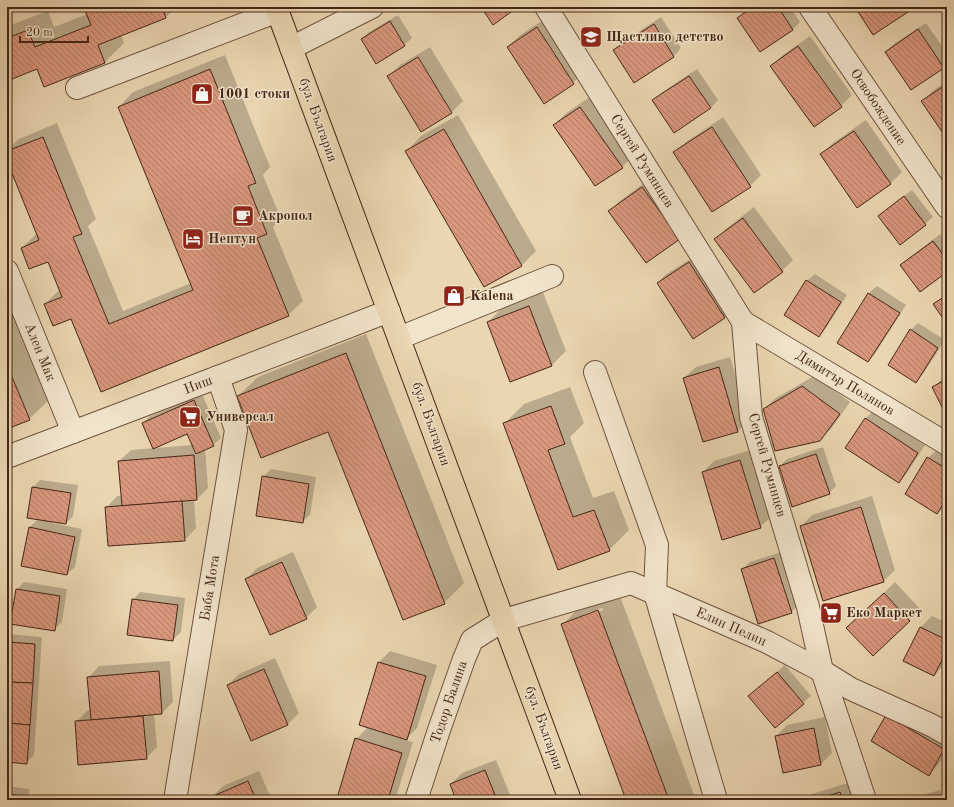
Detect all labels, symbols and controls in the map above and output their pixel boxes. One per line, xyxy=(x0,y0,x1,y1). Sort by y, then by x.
scale bar xyxy=(20,18,88,44)
school or university icon: Щастливо детство xyxy=(578,24,604,50)
text: 20 m xyxy=(26,27,53,39)
place label: Щастливо детство xyxy=(606,30,724,44)
street label: Освобождение xyxy=(847,66,909,148)
street label: бул. България xyxy=(296,76,340,164)
shop icon: 1001 стоки xyxy=(189,81,215,107)
place label: 1001 стоки xyxy=(218,87,290,101)
street label: Сергей Румянцев xyxy=(608,112,676,210)
cafe icon: Акропол xyxy=(230,203,256,229)
place label: Акропол xyxy=(258,209,313,223)
hotel icon: Нептун xyxy=(180,226,206,252)
place label: Нептун xyxy=(208,232,256,246)
shop icon: Kalena xyxy=(441,283,467,309)
place label: Kalena xyxy=(470,289,514,303)
street label: Ален Мак xyxy=(22,321,58,383)
street label: Димитър Полянов xyxy=(793,348,897,418)
street label: Ниш xyxy=(182,373,214,397)
street label: бул. България xyxy=(409,380,453,468)
supermarket icon: Универсал xyxy=(177,404,203,430)
place label: Универсал xyxy=(206,410,274,424)
street label: Сергей Румянцев xyxy=(746,412,789,519)
street label: Баба Мота xyxy=(198,554,222,622)
supermarket icon: Еко Маркет xyxy=(818,600,844,626)
street label: Елин Пелин xyxy=(694,605,769,649)
place label: Еко Маркет xyxy=(846,606,922,620)
street label: Тодор Балина xyxy=(428,659,470,745)
street label: бул. България xyxy=(522,684,566,772)

